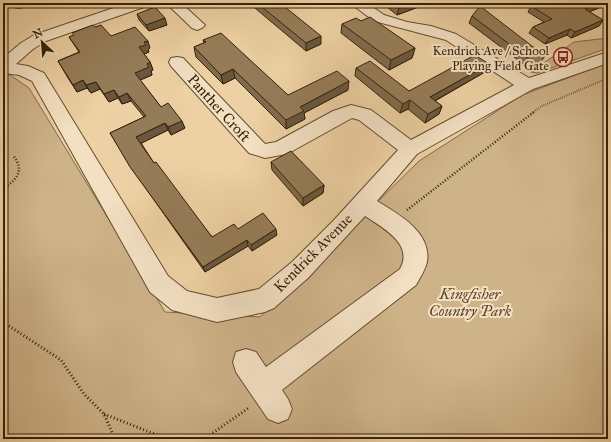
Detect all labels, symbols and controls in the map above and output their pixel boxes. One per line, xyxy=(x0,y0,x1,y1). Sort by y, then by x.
north arrow xyxy=(22,22,62,62)
text: N xyxy=(31,25,45,41)
place label: Kendrick Ave / School Playing Field Gate xyxy=(433,43,550,74)
bus stop icon: Kendrick Ave / School Playing Field Gate xyxy=(552,46,574,68)
street label: Panther Croft xyxy=(184,70,255,146)
street label: Kendrick Avenue xyxy=(270,210,356,296)
park label: Kingfisher Country Park xyxy=(429,285,511,320)

